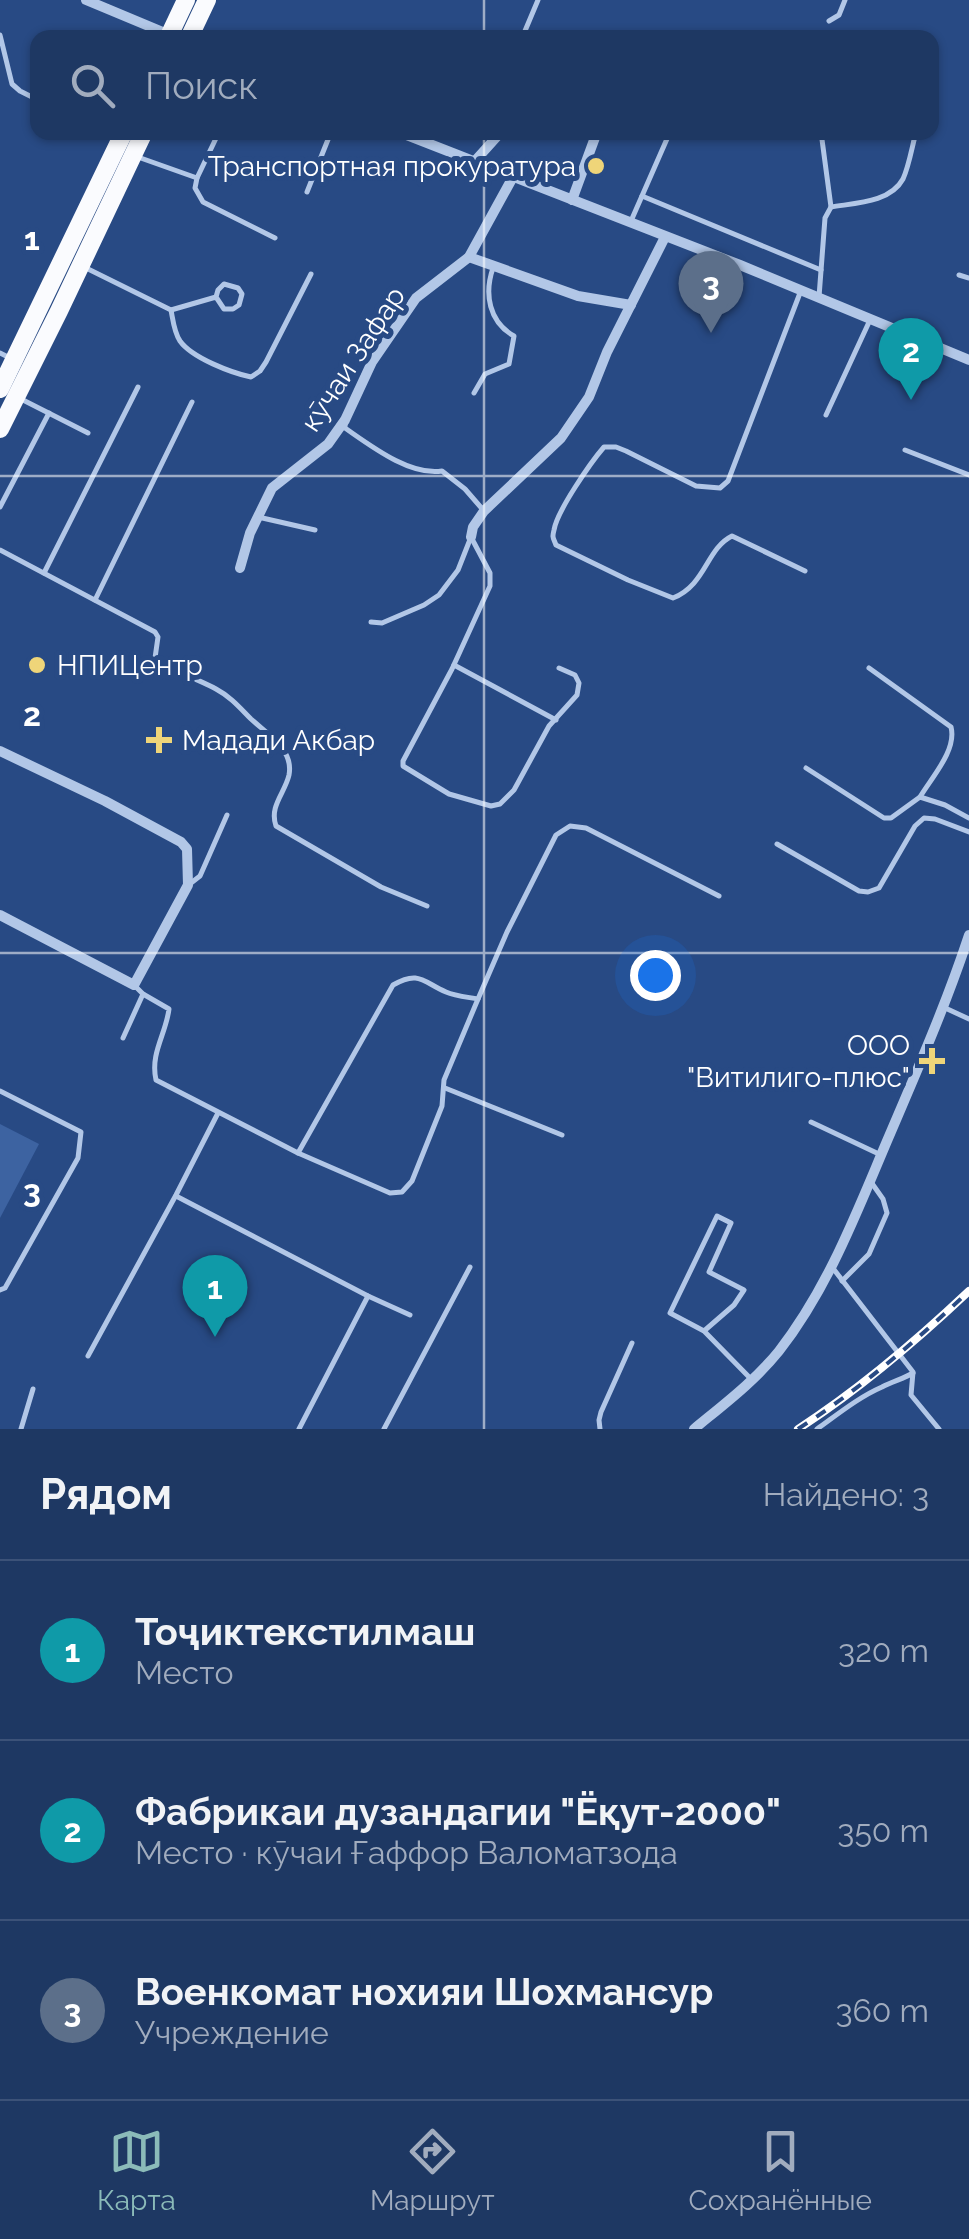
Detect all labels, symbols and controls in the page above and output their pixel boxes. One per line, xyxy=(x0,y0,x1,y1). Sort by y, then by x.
search box xyxy=(30,30,939,140)
icon: search xyxy=(65,58,120,113)
text: Поиск xyxy=(145,63,258,108)
place label: Транспортная прокуратура xyxy=(208,150,576,183)
marker: Транспортная прокуратура xyxy=(585,155,607,177)
text: 1 xyxy=(24,220,40,257)
pin: 3 xyxy=(678,250,744,333)
street label: кӯчаи Зафар xyxy=(294,280,412,438)
pin: 2 xyxy=(878,318,944,400)
place label: НПИЦентр xyxy=(57,649,203,682)
marker: НПИЦентр xyxy=(26,654,48,676)
text: 2 xyxy=(23,696,41,733)
place label: Мадади Акбар xyxy=(182,724,375,757)
marker: Мадади Акбар xyxy=(146,727,172,753)
your location xyxy=(630,950,681,1001)
place label: ООО "Витилиго-плюс" xyxy=(687,1029,910,1094)
marker: ООО "Витилиго-плюс" xyxy=(919,1048,945,1074)
text: 3 xyxy=(23,1172,41,1209)
pin: 1 xyxy=(182,1254,248,1337)
text: Рядом xyxy=(40,1470,172,1519)
text: Найдено: 3 xyxy=(763,1476,929,1513)
text: Тоҷиктекстилмаш xyxy=(135,1609,475,1654)
text: 1 xyxy=(65,1632,80,1669)
text: 320 m xyxy=(838,1632,929,1669)
text: Место xyxy=(135,1654,233,1691)
text: Фабрикаи дузандагии "Ёқут-2000" xyxy=(135,1789,781,1834)
text: 2 xyxy=(63,1812,82,1849)
text: 350 m xyxy=(837,1812,929,1849)
text: Место · кӯчаи Ғаффор Валоматзода xyxy=(135,1834,678,1871)
text: Военкомат нохияи Шохмансур xyxy=(135,1969,713,2014)
text: 3 xyxy=(64,1992,81,2029)
text: 360 m xyxy=(835,1992,929,2029)
text: Учреждение xyxy=(135,2014,329,2051)
tab: Карта xyxy=(97,2124,176,2217)
tab: Маршрут xyxy=(370,2124,495,2217)
tab: Сохранённые xyxy=(689,2124,872,2217)

